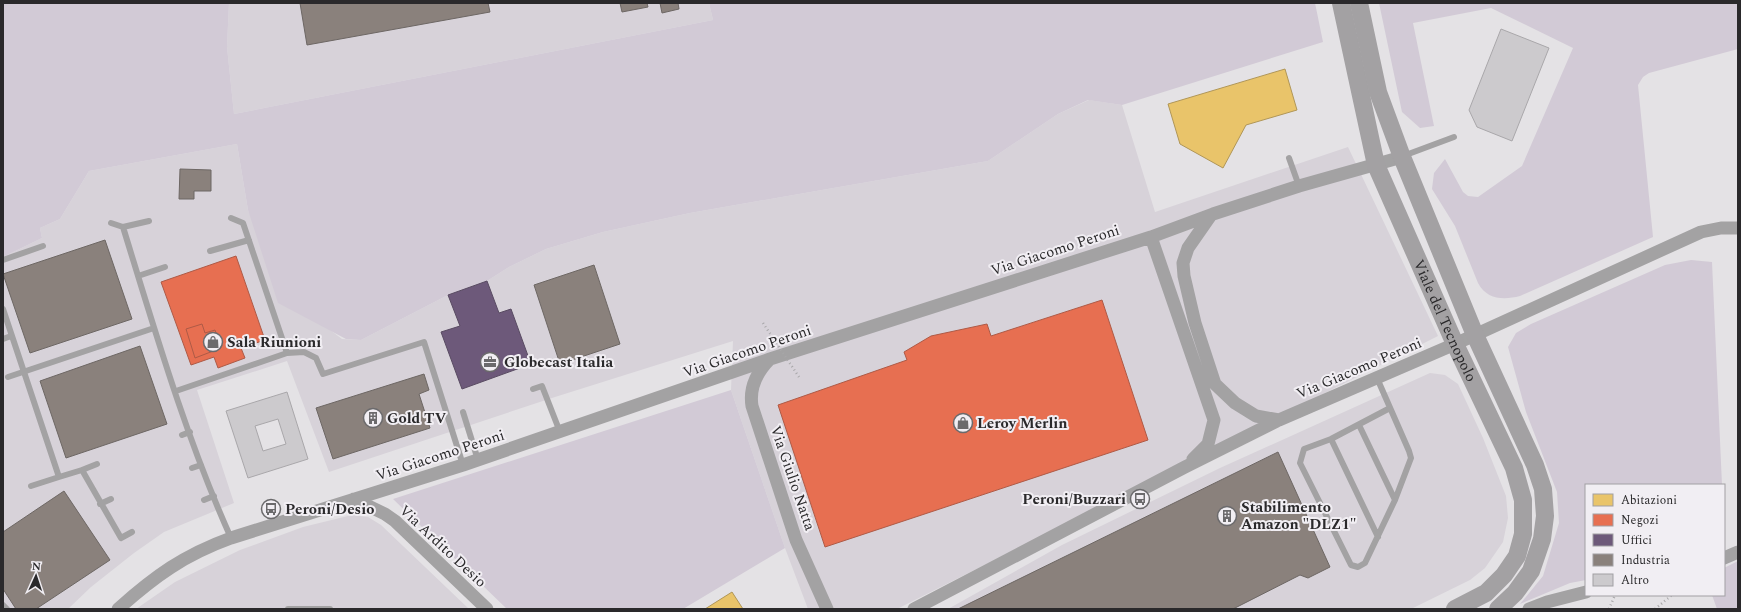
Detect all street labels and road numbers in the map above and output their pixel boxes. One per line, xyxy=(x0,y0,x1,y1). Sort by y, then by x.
street label: Via Giacomo Peroni xyxy=(988,219,1123,282)
street label: Viale del Tecnopolo xyxy=(1407,256,1482,386)
street label: Via Giacomo Peroni xyxy=(680,319,814,384)
street label: Via Giacomo Peroni xyxy=(1293,332,1426,405)
street label: Via Giulio Natta xyxy=(764,423,821,534)
street label: Via Giacomo Peroni xyxy=(373,424,508,487)
street label: Via Ardito Desio xyxy=(394,500,492,593)

